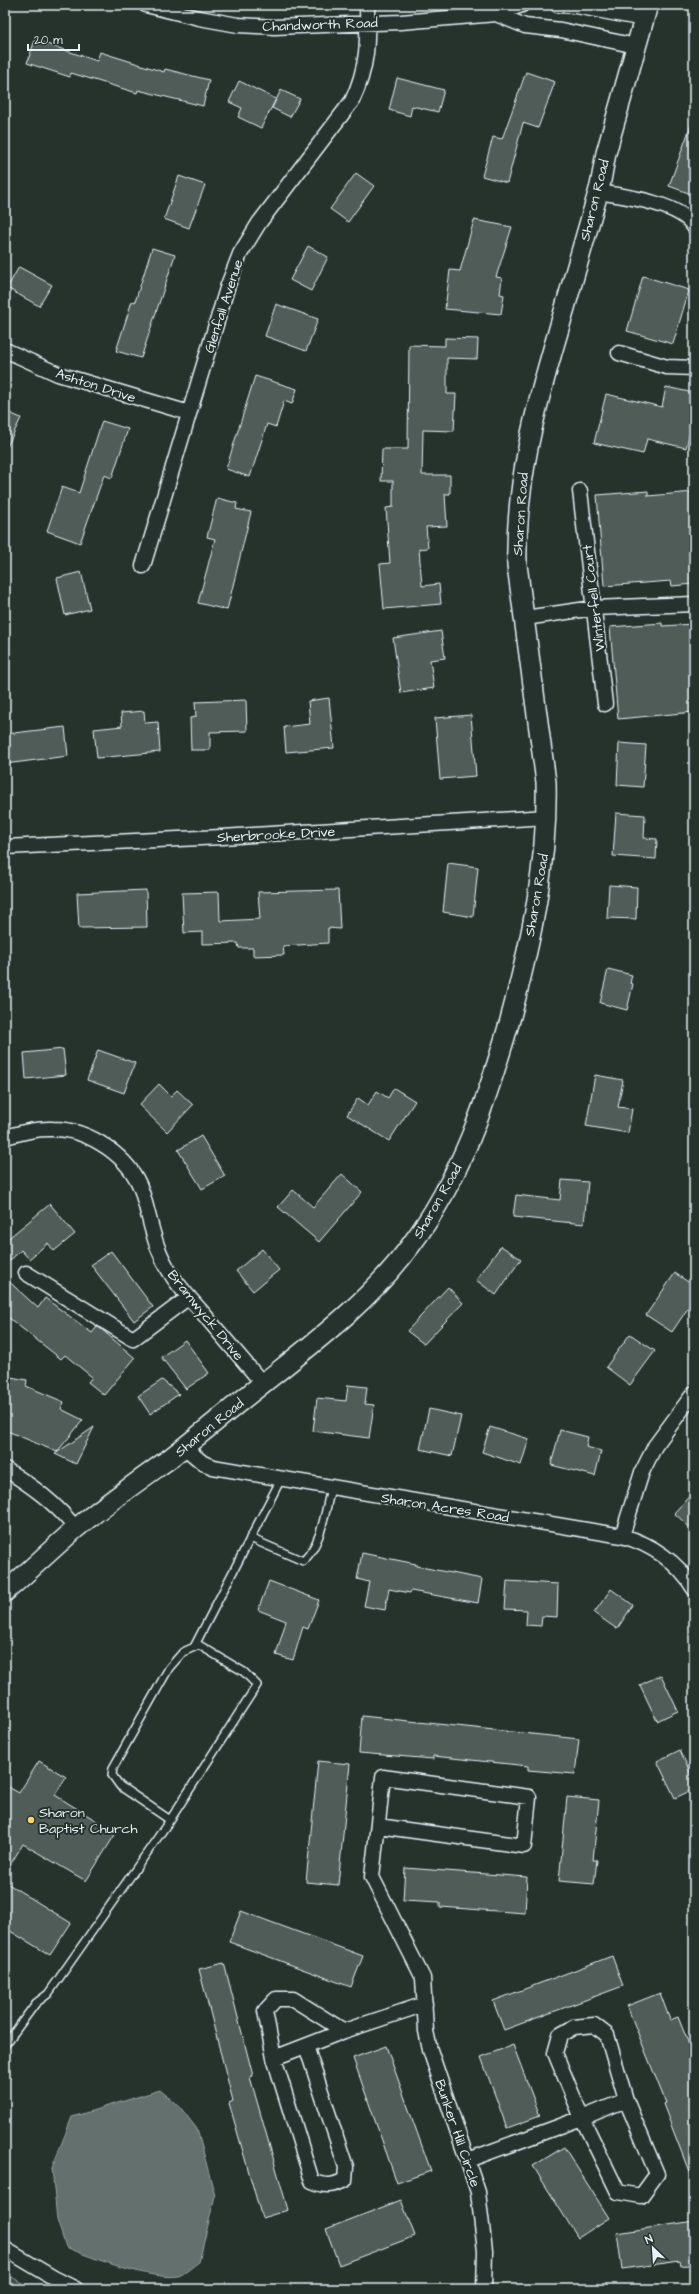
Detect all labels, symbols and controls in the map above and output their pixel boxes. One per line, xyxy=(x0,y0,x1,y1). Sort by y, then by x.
street label: Chandworth Road xyxy=(262,13,378,37)
scale bar xyxy=(28,26,79,52)
text: 20 m xyxy=(34,32,63,49)
street label: Sharon Road xyxy=(575,157,615,243)
street label: Glenfall Avenue xyxy=(199,257,249,356)
street label: Ashton Drive xyxy=(53,364,139,408)
street label: Sharon Road xyxy=(508,472,534,556)
street label: Winterfell Court xyxy=(577,543,610,652)
street label: Sherbrooke Drive xyxy=(217,822,336,848)
street label: Sharon Road xyxy=(520,852,554,938)
street label: Sharon Road xyxy=(408,1160,467,1243)
street label: Bramwyck Drive xyxy=(162,1266,248,1366)
street label: Sharon Road xyxy=(171,1394,248,1462)
street label: Sharon Acres Road xyxy=(379,1488,510,1528)
place label: Sharon Baptist Church xyxy=(39,1803,137,1839)
marker: Sharon Baptist Church xyxy=(26,1815,36,1825)
street label: Bunker Hill Circle xyxy=(429,2077,485,2190)
north arrow xyxy=(633,2228,673,2268)
text: N xyxy=(643,2231,655,2248)

